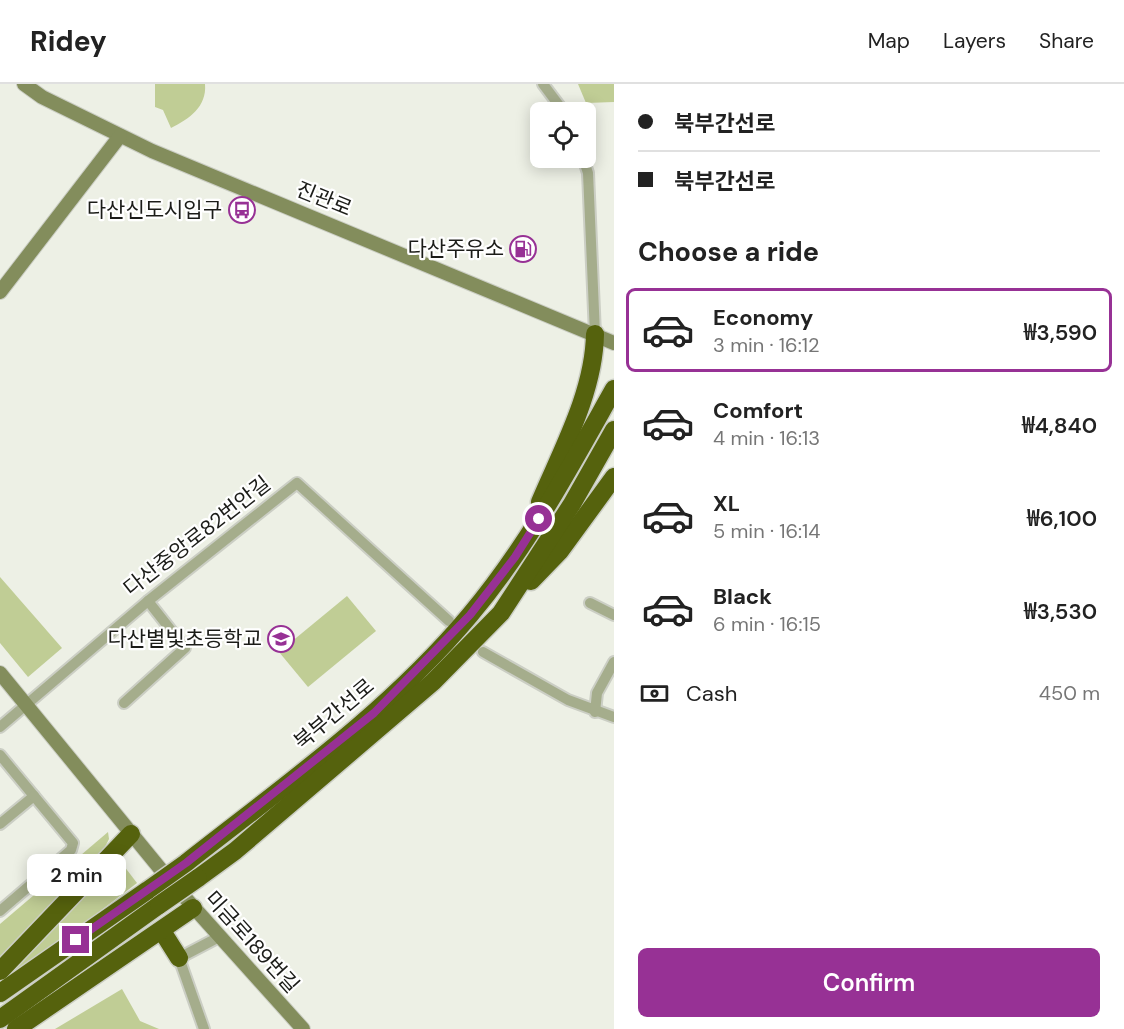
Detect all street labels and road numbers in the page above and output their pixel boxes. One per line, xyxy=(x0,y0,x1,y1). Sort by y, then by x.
street label: 진관로 xyxy=(292,175,356,223)
street label: 다산중앙로82번안길 xyxy=(118,470,276,602)
street label: 북부간선로 xyxy=(288,672,380,756)
street label: 미금로189번길 xyxy=(199,885,305,999)

